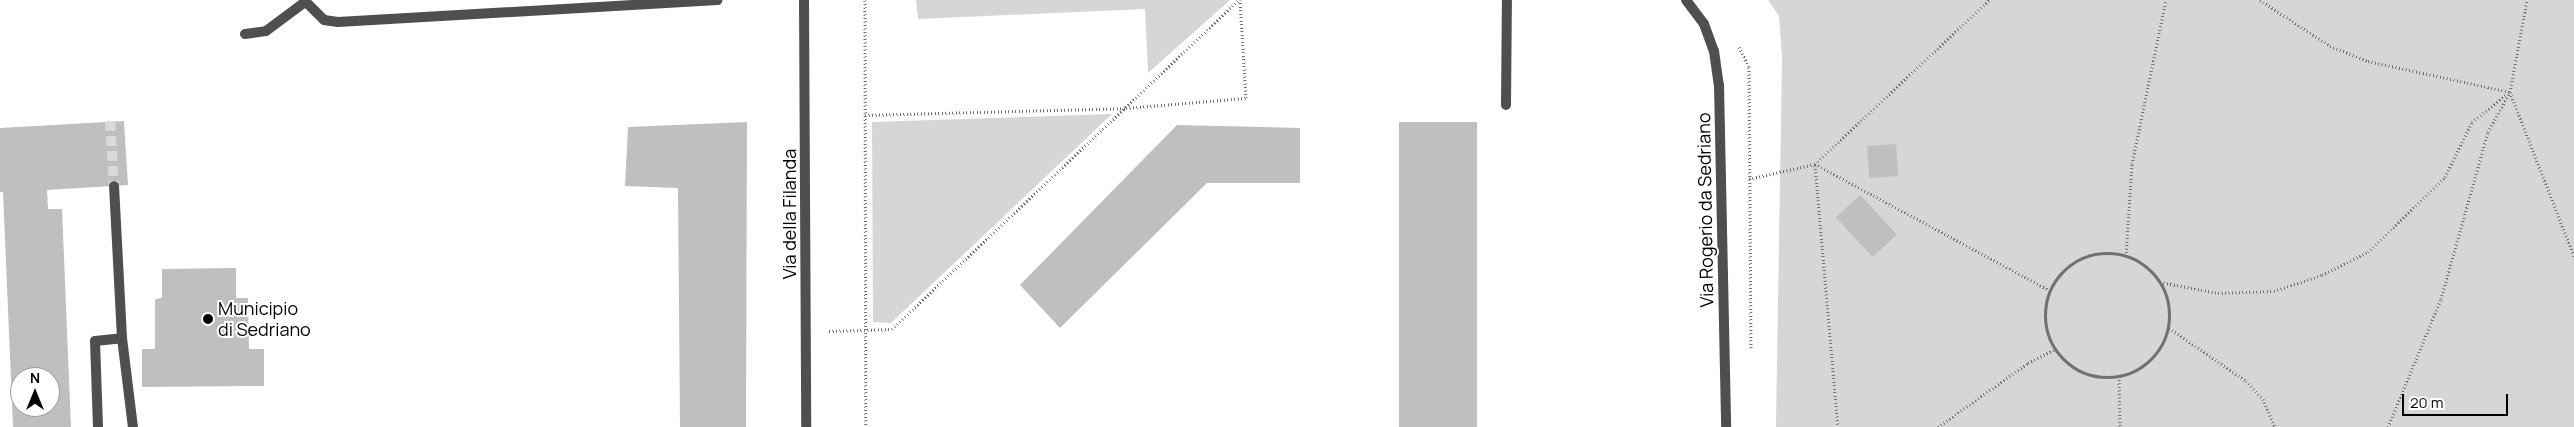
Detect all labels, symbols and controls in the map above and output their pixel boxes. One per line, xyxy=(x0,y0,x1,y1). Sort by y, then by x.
street label: Via Rogerio da Sedriano xyxy=(1693,112,1717,308)
street label: Via della Filanda xyxy=(778,149,800,279)
place label: Municipio di Sedriano xyxy=(218,298,311,340)
marker: Municipio di Sedriano xyxy=(202,313,214,325)
north arrow xyxy=(10,367,60,417)
text: N xyxy=(30,368,40,387)
scale bar xyxy=(2404,384,2510,416)
text: 20 m xyxy=(2410,392,2443,413)

